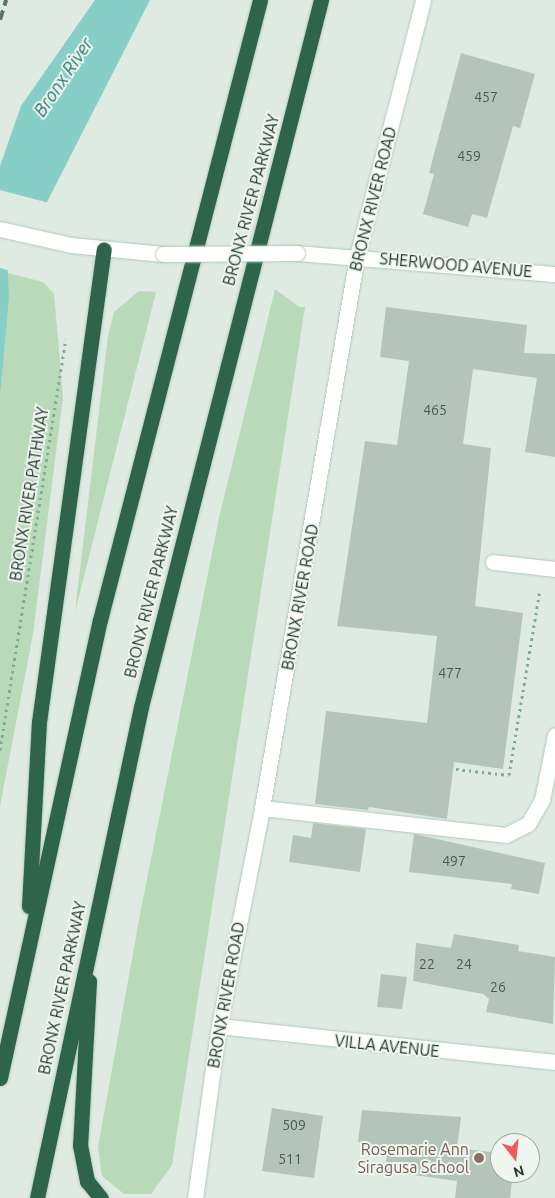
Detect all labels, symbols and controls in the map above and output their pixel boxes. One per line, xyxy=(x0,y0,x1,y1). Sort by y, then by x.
water label: Bronx River xyxy=(29,33,97,121)
house number: 457 xyxy=(474,89,498,105)
street label: BRONX RIVER PARKWAY xyxy=(219,112,283,288)
street label: BRONX RIVER ROAD xyxy=(346,125,400,273)
house number: 459 xyxy=(457,148,481,164)
street label: SHERWOOD AVENUE xyxy=(379,249,533,281)
house number: 465 xyxy=(423,402,447,418)
street label: BRONX RIVER PATHWAY xyxy=(6,406,52,582)
street label: BRONX RIVER PARKWAY xyxy=(120,504,182,680)
street label: BRONX RIVER ROAD xyxy=(278,522,322,672)
house number: 477 xyxy=(438,665,462,681)
house number: 497 xyxy=(442,853,466,869)
street label: BRONX RIVER PARKWAY xyxy=(34,900,90,1076)
street label: BRONX RIVER ROAD xyxy=(204,920,248,1070)
house number: 22 xyxy=(419,956,435,972)
house number: 24 xyxy=(456,956,472,972)
house number: 26 xyxy=(490,979,506,995)
street label: VILLA AVENUE xyxy=(334,1031,440,1061)
house number: 509 xyxy=(282,1117,306,1133)
north arrow xyxy=(490,1133,540,1183)
place label: Rosemarie Ann Siragusa School xyxy=(357,1139,469,1177)
house number: 511 xyxy=(278,1151,302,1167)
marker: Rosemarie Ann Siragusa School xyxy=(473,1152,485,1164)
text: N xyxy=(512,1162,526,1181)

